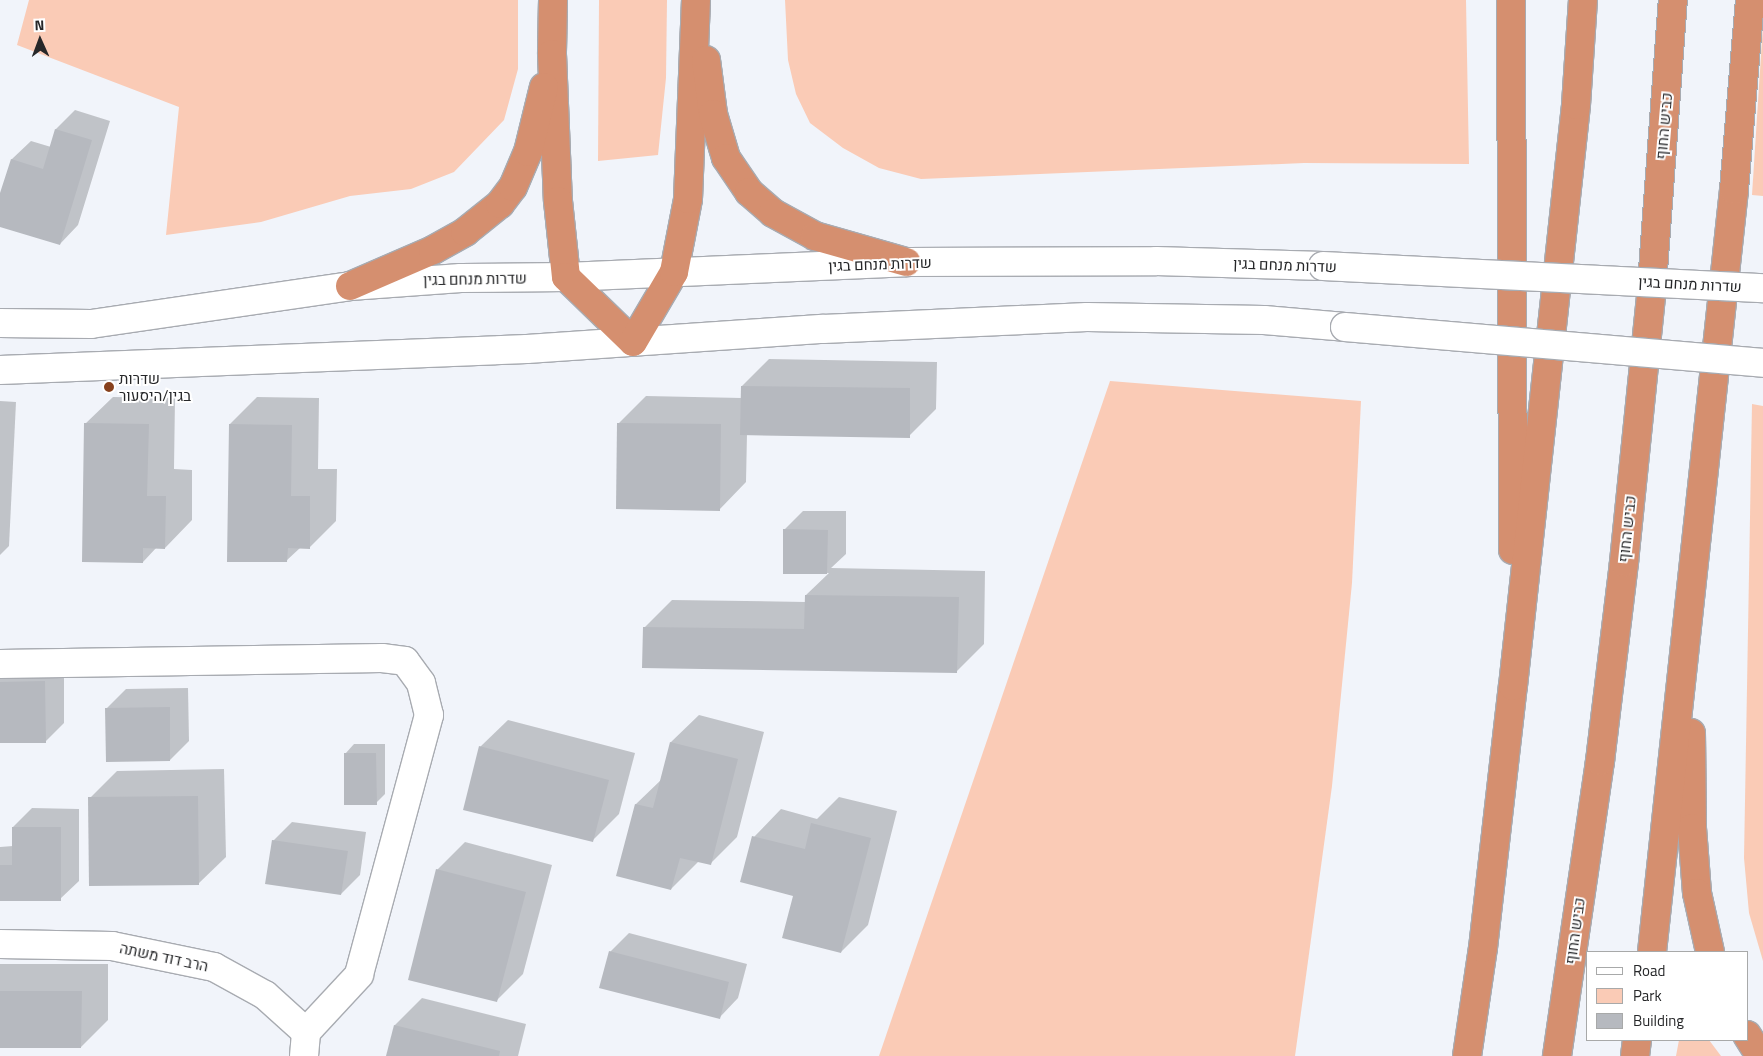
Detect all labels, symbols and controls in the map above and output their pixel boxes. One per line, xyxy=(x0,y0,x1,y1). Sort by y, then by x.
text: N xyxy=(34,14,45,35)
north arrow xyxy=(15,15,65,65)
street label: כביש החוף xyxy=(1652,92,1676,160)
street label: שדרות מנחם בגין xyxy=(828,253,932,275)
street label: שדרות מנחם בגין xyxy=(1233,254,1337,276)
street label: שדרות מנחם בגין xyxy=(423,269,527,289)
street label: שדרות מנחם בגין xyxy=(1638,272,1742,296)
place label: שדרות בגין/היסעור xyxy=(119,369,191,404)
marker: שדרות בגין/היסעור xyxy=(103,381,115,393)
street label: כביש החוף xyxy=(1615,495,1639,563)
street label: כביש החוף xyxy=(1561,897,1589,965)
street label: הרב דוד משתה xyxy=(118,939,210,975)
legend xyxy=(1586,951,1748,1041)
text: Road xyxy=(1633,959,1665,982)
text: Park xyxy=(1633,984,1662,1007)
text: Building xyxy=(1633,1009,1684,1032)

